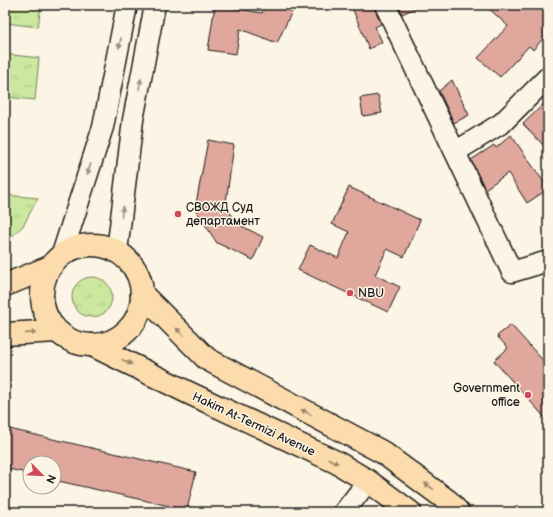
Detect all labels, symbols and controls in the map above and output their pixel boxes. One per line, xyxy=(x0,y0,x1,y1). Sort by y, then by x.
one-way arrow xyxy=(116,37,122,49)
one-way arrow xyxy=(137,78,143,90)
one-way arrow xyxy=(86,164,92,176)
place label: СВОЖД Суд департамент xyxy=(186,200,260,229)
one-way arrow xyxy=(119,206,125,218)
marker: СВОЖД Суд департамент xyxy=(173,209,183,219)
place label: NBU xyxy=(358,286,384,301)
marker: NBU xyxy=(345,288,355,298)
one-way arrow xyxy=(175,327,185,337)
one-way arrow xyxy=(25,329,37,336)
one-way arrow xyxy=(121,359,133,365)
place label: Government office xyxy=(453,381,520,410)
street label: Hakim At-Termizi Avenue xyxy=(190,389,318,460)
marker: Government office xyxy=(523,390,533,400)
one-way arrow xyxy=(301,409,312,415)
north arrow xyxy=(22,455,62,495)
one-way arrow xyxy=(327,458,338,464)
text: N xyxy=(43,472,58,485)
one-way arrow xyxy=(424,483,434,491)

